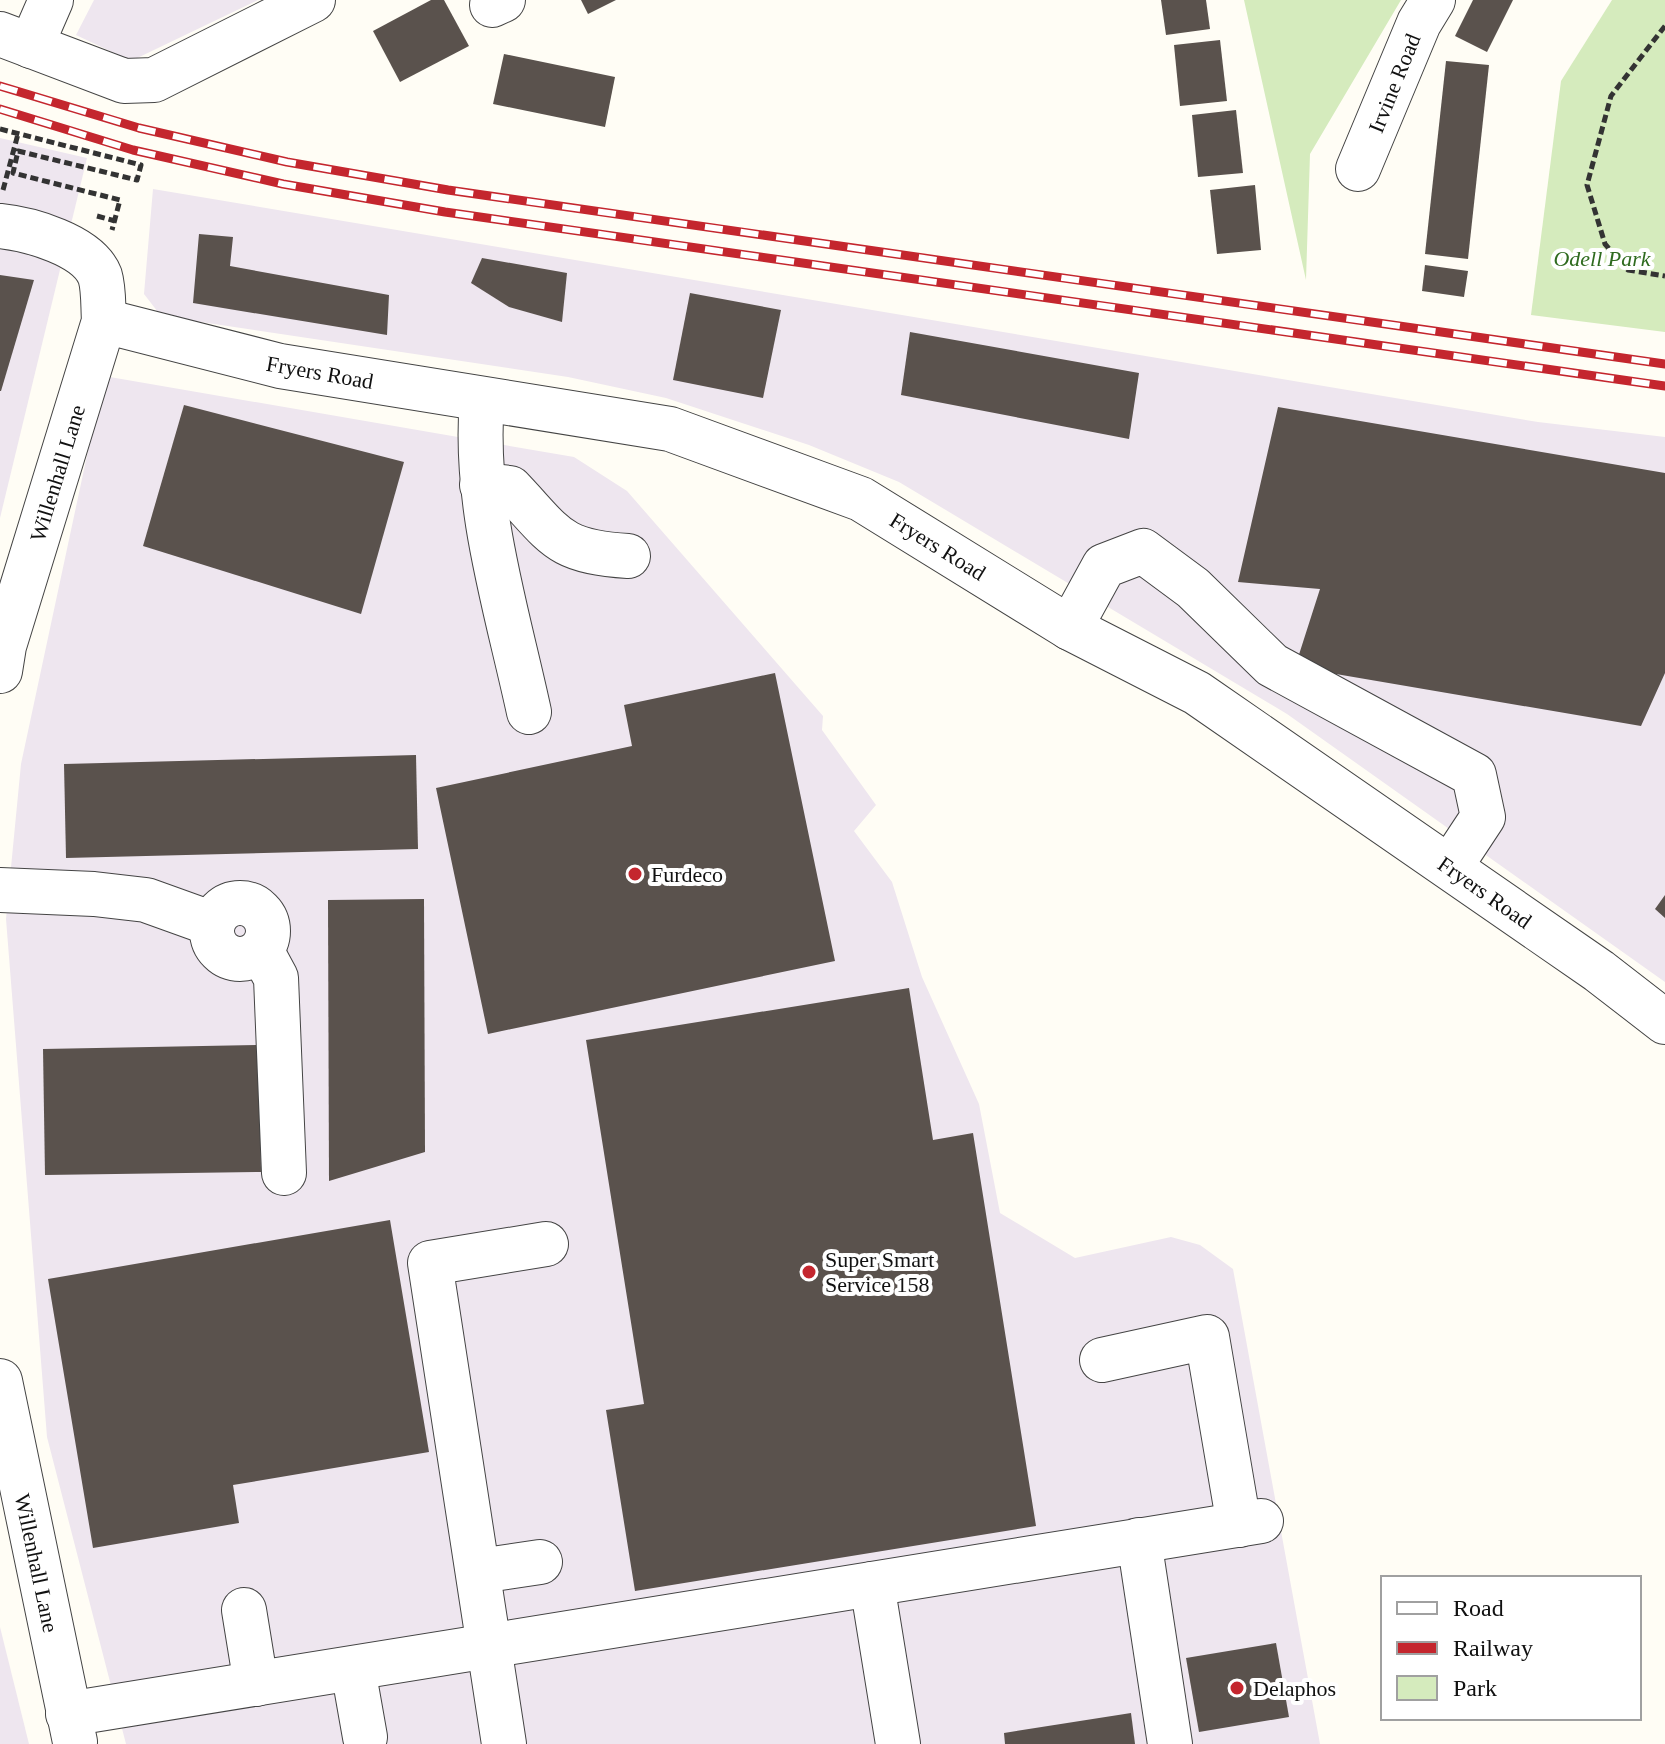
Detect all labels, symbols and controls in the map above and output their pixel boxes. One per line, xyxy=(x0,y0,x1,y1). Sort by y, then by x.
street label: Irvine Road xyxy=(1363,30,1426,136)
park label: Odell Park xyxy=(1553,246,1652,271)
street label: Fryers Road xyxy=(264,351,375,394)
street label: Willenhall Lane xyxy=(25,402,90,544)
street label: Fryers Road xyxy=(885,507,990,586)
street label: Fryers Road xyxy=(1433,851,1536,934)
place label: Furdeco xyxy=(651,862,723,887)
marker: Furdeco xyxy=(626,865,644,883)
place label: Super Smart Service 158 xyxy=(825,1247,934,1297)
marker: Super Smart Service 158 xyxy=(800,1263,818,1281)
street label: Willenhall Lane xyxy=(10,1491,63,1635)
legend xyxy=(1381,1576,1641,1720)
text: Road xyxy=(1453,1595,1504,1621)
text: Railway xyxy=(1453,1635,1533,1661)
text: Park xyxy=(1453,1675,1497,1701)
place label: Delaphos xyxy=(1253,1676,1336,1701)
marker: Delaphos xyxy=(1228,1679,1246,1697)

